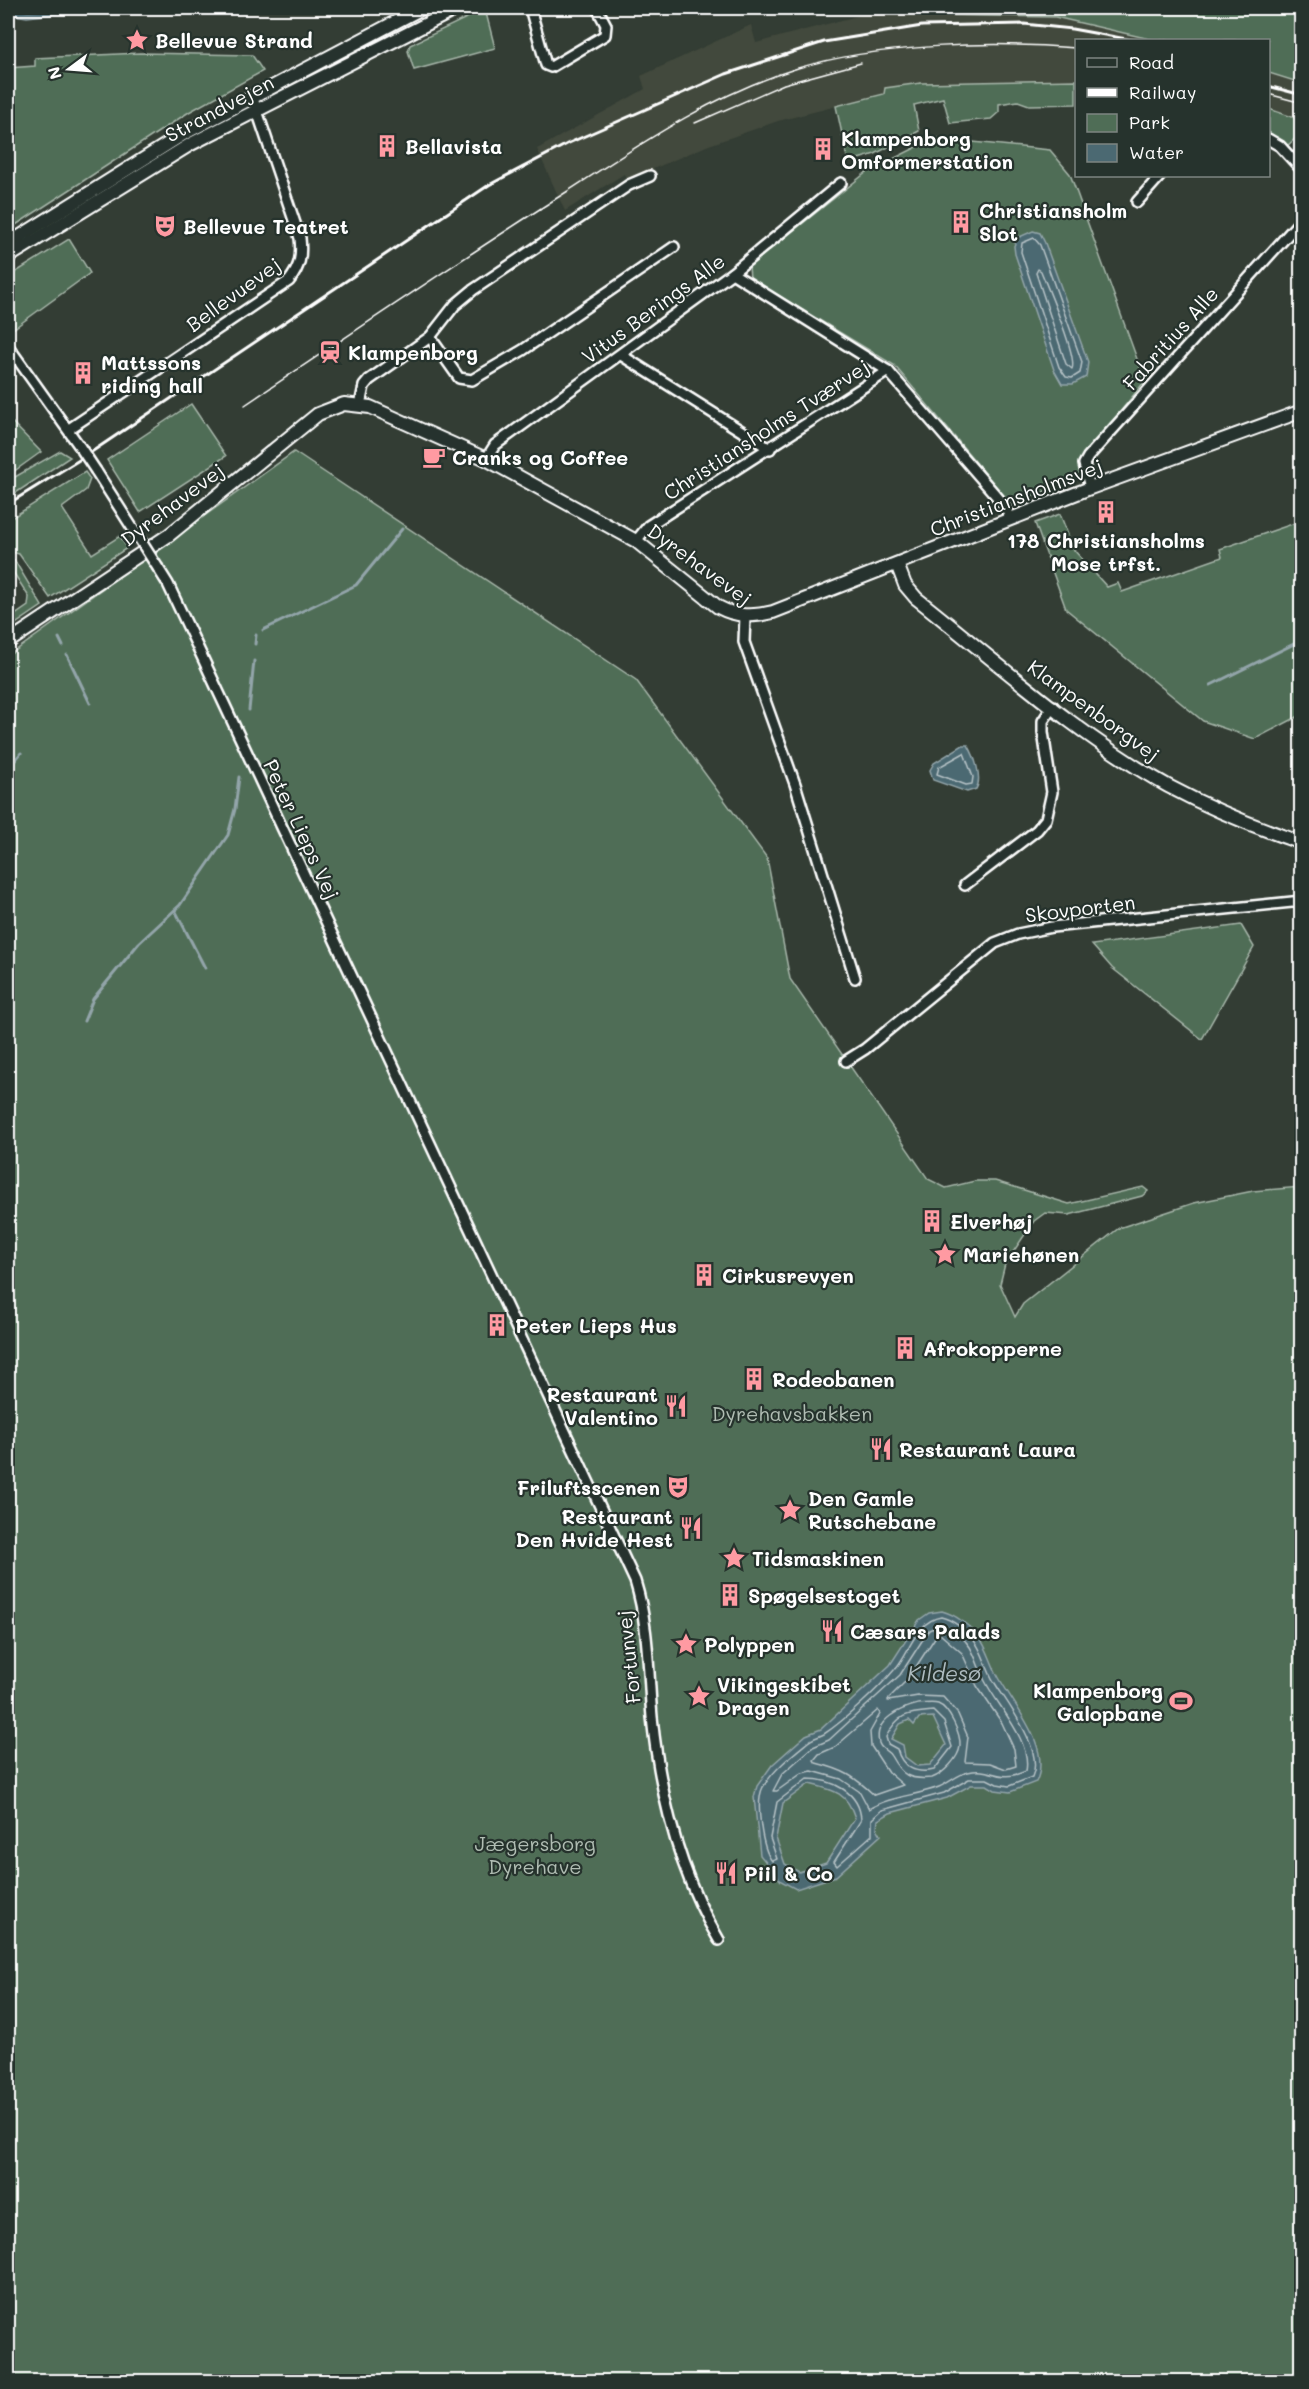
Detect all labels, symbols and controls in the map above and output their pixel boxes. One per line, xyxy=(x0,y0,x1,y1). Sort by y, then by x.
place icon: Bellevue Strand xyxy=(124,27,150,53)
place label: Bellevue Strand xyxy=(155,27,313,53)
north arrow xyxy=(39,39,99,99)
legend xyxy=(1075,39,1270,177)
text: Road xyxy=(1129,50,1174,74)
text: N xyxy=(42,65,66,82)
street label: Strandvejen xyxy=(160,68,278,148)
text: Railway xyxy=(1129,80,1196,104)
text: Park xyxy=(1129,110,1170,134)
place label: Klampenborg Omformerstation xyxy=(841,125,1013,174)
building icon: Bellavista xyxy=(374,133,400,159)
place label: Bellavista xyxy=(405,133,502,159)
building icon: Klampenborg Omformerstation xyxy=(810,136,836,162)
text: Water xyxy=(1129,140,1184,164)
place label: Christiansholm Slot xyxy=(979,197,1127,246)
building icon: Christiansholm Slot xyxy=(948,209,974,235)
theatre icon: Bellevue Teatret xyxy=(152,213,178,239)
place label: Bellevue Teatret xyxy=(183,213,349,239)
street label: Vitus Berings Alle xyxy=(576,247,730,369)
street label: Bellevuevej xyxy=(181,251,285,337)
street label: Fabritius Alle xyxy=(1117,281,1223,395)
station icon: Klampenborg xyxy=(317,339,343,365)
place label: Klampenborg xyxy=(348,339,478,365)
place label: Mattssons riding hall xyxy=(101,349,203,398)
street label: Christiansholms Tværvej xyxy=(658,353,874,505)
building icon: Mattssons riding hall xyxy=(70,360,96,386)
cafe icon: Cranks og Coffee xyxy=(421,444,447,470)
place label: Cranks og Coffee xyxy=(452,444,628,470)
street label: Christiansholmsvej xyxy=(926,452,1106,542)
street label: Dyrehavevej xyxy=(115,457,229,551)
building icon: 178 Christiansholms Mose trfst. xyxy=(1093,499,1119,525)
street label: Dyrehavevej xyxy=(643,517,757,611)
place label: 178 Christiansholms Mose trfst. xyxy=(1007,527,1205,576)
street label: Klampenborgvej xyxy=(1023,653,1165,767)
street label: Peter Lieps Vej xyxy=(258,755,346,903)
street label: Skovporten xyxy=(1023,888,1137,928)
building icon: Elverhøj xyxy=(919,1208,945,1234)
place label: Elverhøj xyxy=(950,1208,1033,1234)
place icon: Mariehønen xyxy=(932,1241,958,1267)
place label: Mariehønen xyxy=(963,1241,1079,1267)
building icon: Cirkusrevyen xyxy=(691,1262,717,1288)
place label: Cirkusrevyen xyxy=(722,1262,854,1288)
building icon: Peter Lieps Hus xyxy=(484,1312,510,1338)
place label: Peter Lieps Hus xyxy=(515,1312,677,1338)
building icon: Afrokopperne xyxy=(892,1335,918,1361)
place label: Afrokopperne xyxy=(923,1335,1062,1361)
building icon: Rodeobanen xyxy=(741,1366,767,1392)
place label: Rodeobanen xyxy=(772,1366,895,1392)
place label: Restaurant Valentino xyxy=(546,1381,658,1430)
restaurant icon: Restaurant Valentino xyxy=(663,1393,689,1419)
park label: Dyrehavsbakken xyxy=(712,1400,872,1426)
restaurant icon: Restaurant Laura xyxy=(868,1436,894,1462)
place label: Restaurant Laura xyxy=(899,1436,1076,1462)
place label: Friluftsscenen xyxy=(517,1474,660,1500)
theatre icon: Friluftsscenen xyxy=(665,1474,691,1500)
place label: Den Gamle Rutschebane xyxy=(808,1485,936,1534)
place icon: Den Gamle Rutschebane xyxy=(777,1497,803,1523)
place label: Restaurant Den Hvide Hest xyxy=(516,1503,673,1552)
restaurant icon: Restaurant Den Hvide Hest xyxy=(678,1515,704,1541)
place icon: Tidsmaskinen xyxy=(721,1545,747,1571)
place label: Tidsmaskinen xyxy=(752,1545,884,1571)
building icon: Spøgelsestoget xyxy=(717,1582,743,1608)
place label: Spøgelsestoget xyxy=(748,1582,900,1608)
street label: Fortunvej xyxy=(610,1609,646,1705)
restaurant icon: Cæsars Palads xyxy=(819,1618,845,1644)
place label: Cæsars Palads xyxy=(850,1618,1000,1644)
place icon: Polyppen xyxy=(673,1631,699,1657)
place label: Polyppen xyxy=(704,1631,795,1657)
water label: Kildesø xyxy=(907,1659,981,1686)
place label: Vikingeskibet Dragen xyxy=(717,1671,851,1720)
place label: Klampenborg Galopbane xyxy=(1033,1677,1163,1726)
place icon: Vikingeskibet Dragen xyxy=(686,1683,712,1709)
sports icon: Klampenborg Galopbane xyxy=(1168,1688,1194,1714)
park label: Jægersborg Dyrehave xyxy=(474,1830,596,1879)
restaurant icon: Piil & Co xyxy=(713,1860,739,1886)
place label: Piil & Co xyxy=(744,1860,833,1886)

